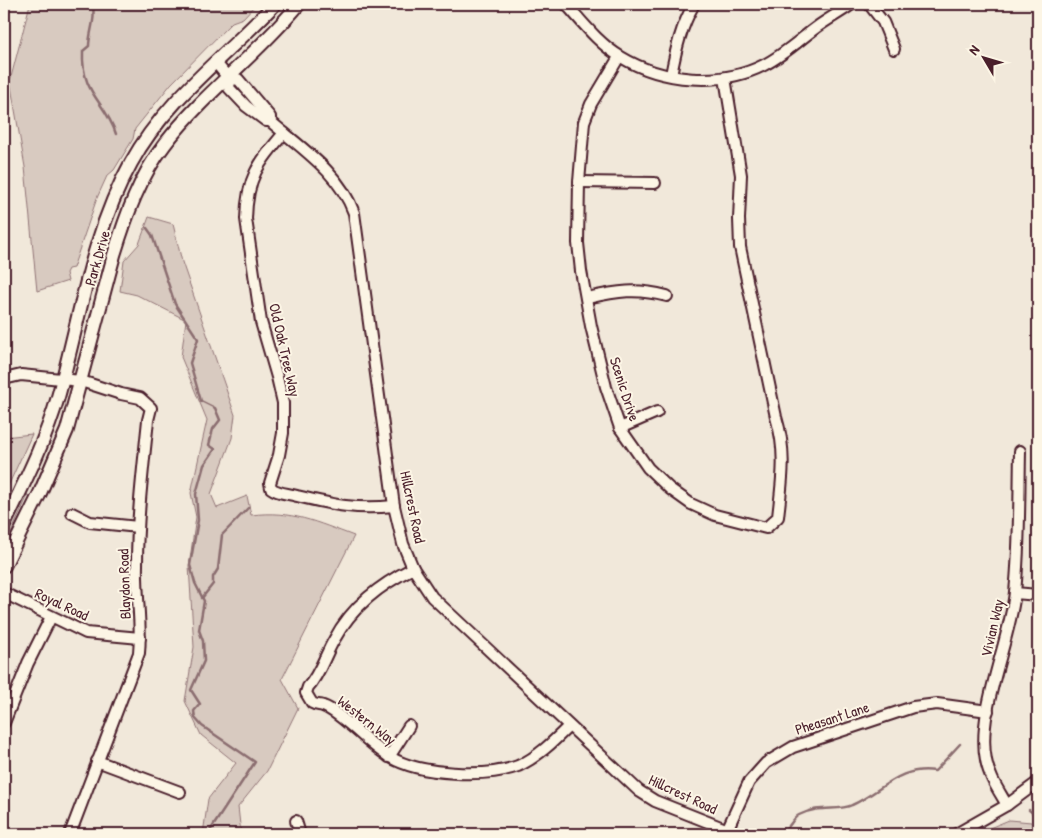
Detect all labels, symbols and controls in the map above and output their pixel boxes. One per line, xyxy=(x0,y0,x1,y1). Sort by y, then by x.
north arrow xyxy=(960,32,1010,82)
text: N xyxy=(964,40,983,58)
street label: Park Drive xyxy=(79,228,115,288)
street label: Old Oak Tree Way xyxy=(264,301,306,399)
street label: Scenic Drive xyxy=(605,354,645,424)
street label: Hillcrest Road xyxy=(395,469,431,545)
street label: Blaydon Road xyxy=(112,548,136,620)
street label: Royal Road xyxy=(32,582,92,626)
street label: Vivian Way xyxy=(975,597,1009,659)
street label: Western Way xyxy=(333,690,401,750)
street label: Pheasant Lane xyxy=(792,696,872,740)
street label: Hillcrest Road xyxy=(645,769,721,819)

